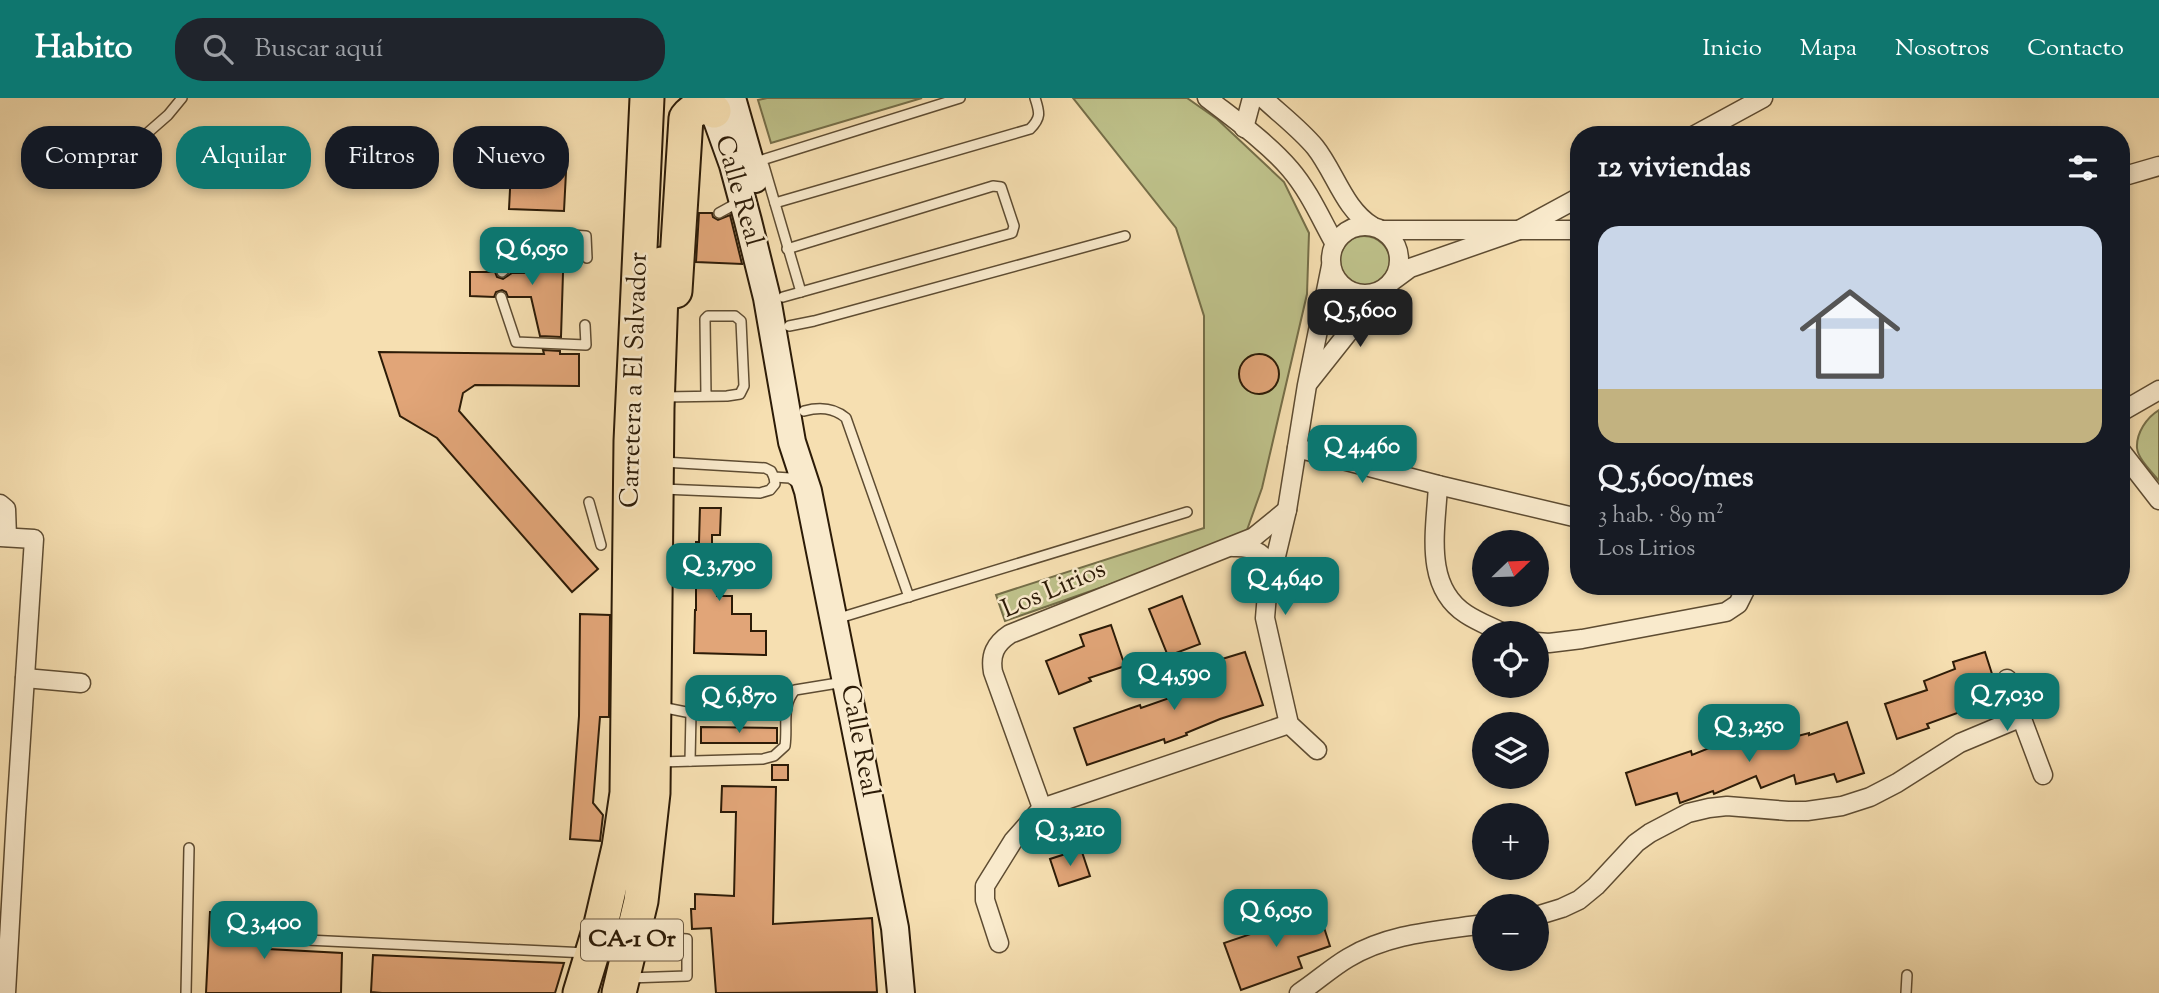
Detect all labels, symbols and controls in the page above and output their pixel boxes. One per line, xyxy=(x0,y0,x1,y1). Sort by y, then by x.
search box xyxy=(175,18,665,81)
text: Habito xyxy=(35,25,133,73)
icon: search xyxy=(199,30,237,68)
text: Buscar aquí xyxy=(255,31,383,68)
text: Inicio xyxy=(1702,32,1762,66)
text: Mapa xyxy=(1800,32,1857,66)
text: Nosotros xyxy=(1895,32,1989,66)
text: Contacto xyxy=(2027,32,2124,66)
chip: Comprar xyxy=(21,126,162,189)
chip: Alquilar xyxy=(176,126,311,189)
chip: Filtros xyxy=(325,126,439,189)
chip: Nuevo xyxy=(453,126,569,189)
street label: Calle Real xyxy=(705,131,771,251)
text: 12 viviendas xyxy=(1598,147,1751,190)
icon: filters xyxy=(2064,149,2102,187)
pin: Q 6,050 xyxy=(467,228,597,287)
text: Q 6,050 xyxy=(496,233,568,266)
street label: Carretera a El Salvador xyxy=(612,251,658,509)
icon: home xyxy=(1787,271,1913,397)
pin: Q 5,600 xyxy=(1295,289,1425,349)
text: Q 5,600 xyxy=(1323,295,1397,328)
pin: Q 4,460 xyxy=(1297,426,1427,485)
text: Q 4,460 xyxy=(1324,431,1400,464)
text: Q 5,600/mes xyxy=(1598,457,1753,500)
text: 3 hab. · 89 m² xyxy=(1598,500,1724,533)
north arrow xyxy=(1472,530,1549,607)
map controls xyxy=(1472,530,1549,971)
text: Los Lirios xyxy=(1598,533,1695,566)
pin: Q 3,790 xyxy=(654,544,784,603)
text: Q 3,790 xyxy=(682,549,756,582)
street label: Los Lirios xyxy=(996,551,1112,629)
pin: Q 4,640 xyxy=(1220,558,1350,617)
text: Q 4,640 xyxy=(1247,563,1323,596)
button: locate xyxy=(1472,621,1549,698)
pin: Q 4,590 xyxy=(1109,652,1239,712)
text: Q 4,590 xyxy=(1137,658,1211,691)
pin: Q 7,030 xyxy=(1942,674,2072,733)
pin: Q 6,870 xyxy=(674,676,804,735)
text: Q 7,030 xyxy=(1970,679,2044,712)
text: Q 6,870 xyxy=(701,681,777,714)
street label: Calle Real xyxy=(830,682,888,800)
pin: Q 3,250 xyxy=(1684,704,1814,764)
text: Q 3,250 xyxy=(1714,710,1784,743)
button: layers xyxy=(1472,712,1549,789)
button: + xyxy=(1472,803,1549,880)
pin: Q 3,210 xyxy=(1005,808,1135,868)
text: Q 3,210 xyxy=(1035,814,1105,847)
pin: Q 6,050 xyxy=(1211,890,1341,949)
button: − xyxy=(1472,894,1549,971)
text: Q 6,050 xyxy=(1240,895,1312,928)
pin: Q 3,400 xyxy=(199,902,329,961)
text: Q 3,400 xyxy=(227,907,301,940)
road number: CA-1 Or xyxy=(581,920,683,960)

